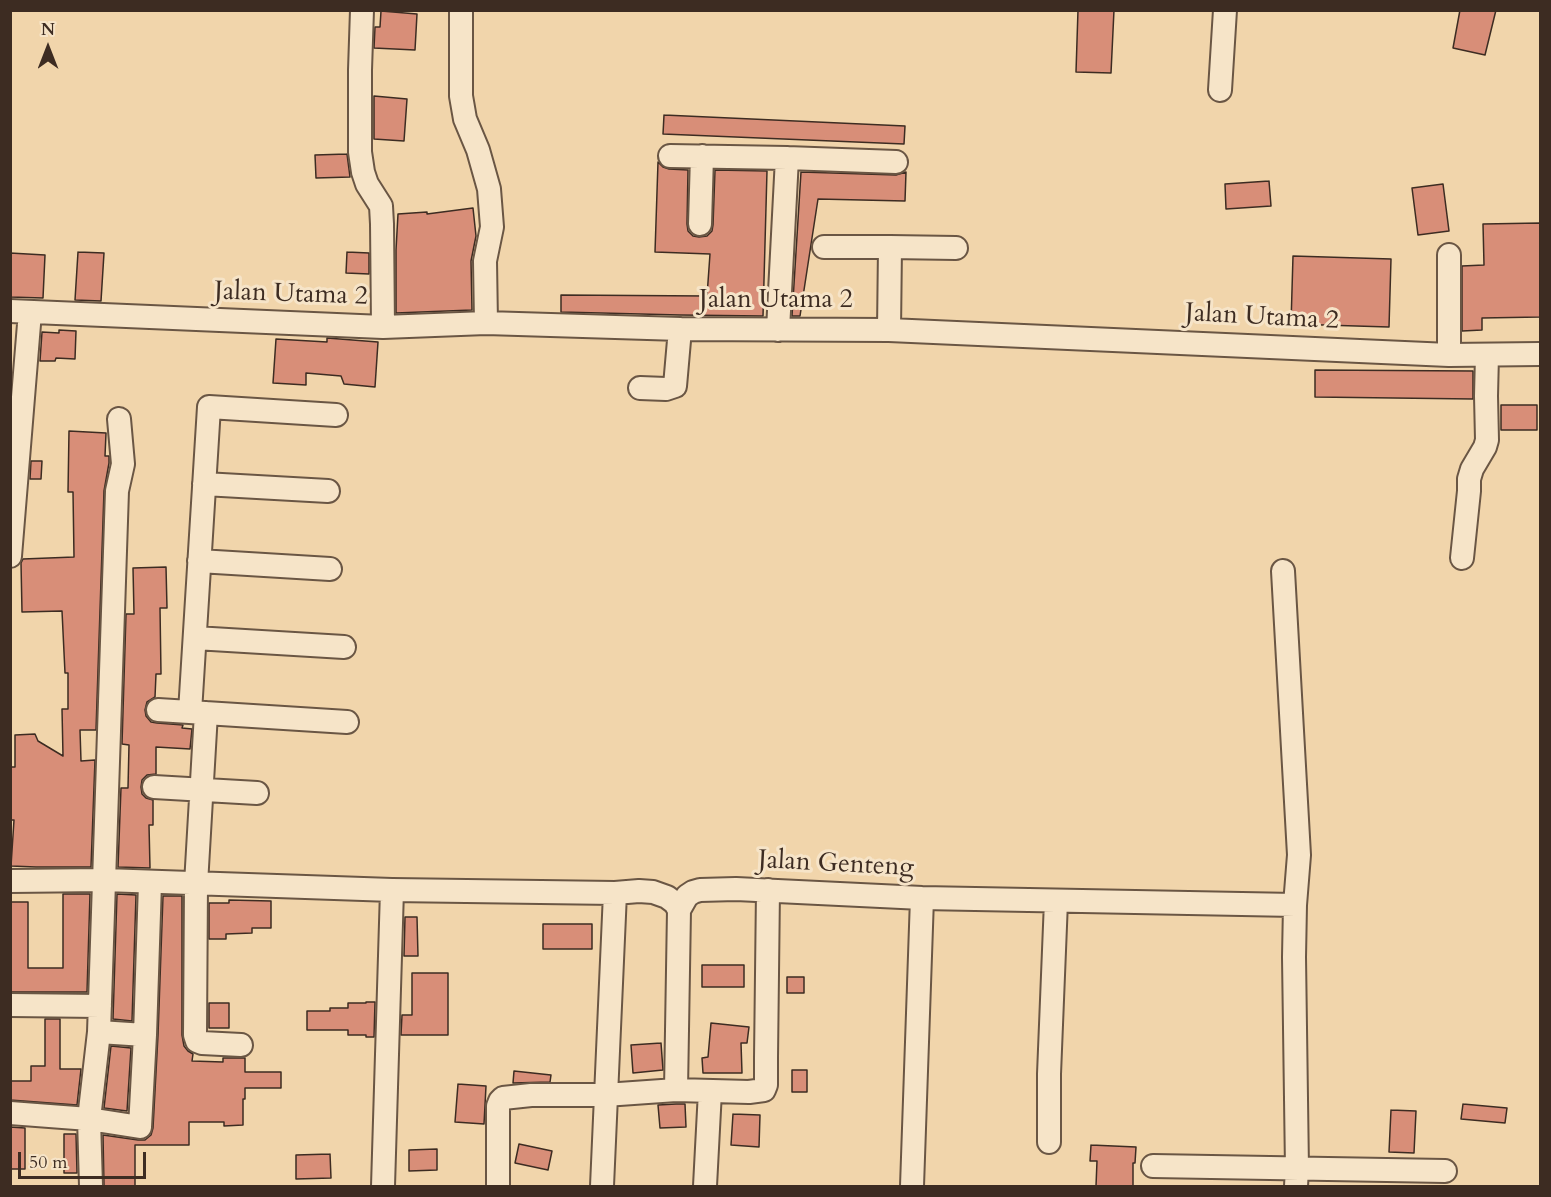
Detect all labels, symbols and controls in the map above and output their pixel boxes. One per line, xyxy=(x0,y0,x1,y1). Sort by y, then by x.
north arrow xyxy=(18,18,78,78)
text: N xyxy=(41,19,55,41)
street label: Jalan Utama 2 xyxy=(214,277,368,313)
street label: Jalan Utama 2 xyxy=(699,285,853,317)
street label: Jalan Utama 2 xyxy=(1184,298,1340,338)
street label: Jalan Genteng xyxy=(757,845,915,885)
scale bar xyxy=(21,1140,148,1178)
text: 50 m xyxy=(29,1150,68,1175)

